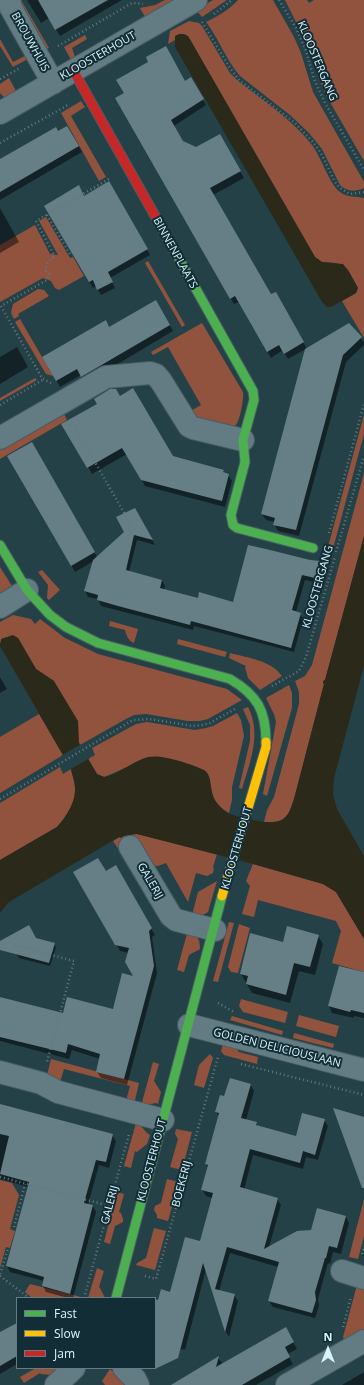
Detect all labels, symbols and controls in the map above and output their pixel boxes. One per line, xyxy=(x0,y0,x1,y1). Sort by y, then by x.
street label: BROUWHUIS xyxy=(8,10,52,74)
street label: KLOOSTERGANG xyxy=(294,19,340,103)
street label: KLOOSTERHOUT xyxy=(58,29,138,83)
street label: BINNENPLAATS xyxy=(150,215,200,291)
street label: KLOOSTERGANG xyxy=(300,544,336,630)
street label: KLOOSTERHOUT xyxy=(219,805,255,891)
street label: GALERIJ xyxy=(134,861,166,901)
street label: GOLDEN DELICIOUSLAAN xyxy=(212,1026,342,1070)
street label: KLOOSTERHOUT xyxy=(135,1117,169,1203)
street label: BOEKERIJ xyxy=(169,1159,195,1209)
street label: GALERIJ xyxy=(98,1184,122,1226)
legend xyxy=(16,1297,156,1369)
text: Fast xyxy=(54,1305,77,1322)
text: Slow xyxy=(54,1325,80,1342)
north arrow xyxy=(308,1329,348,1369)
text: N xyxy=(324,1329,332,1344)
text: Jam xyxy=(54,1345,75,1362)

